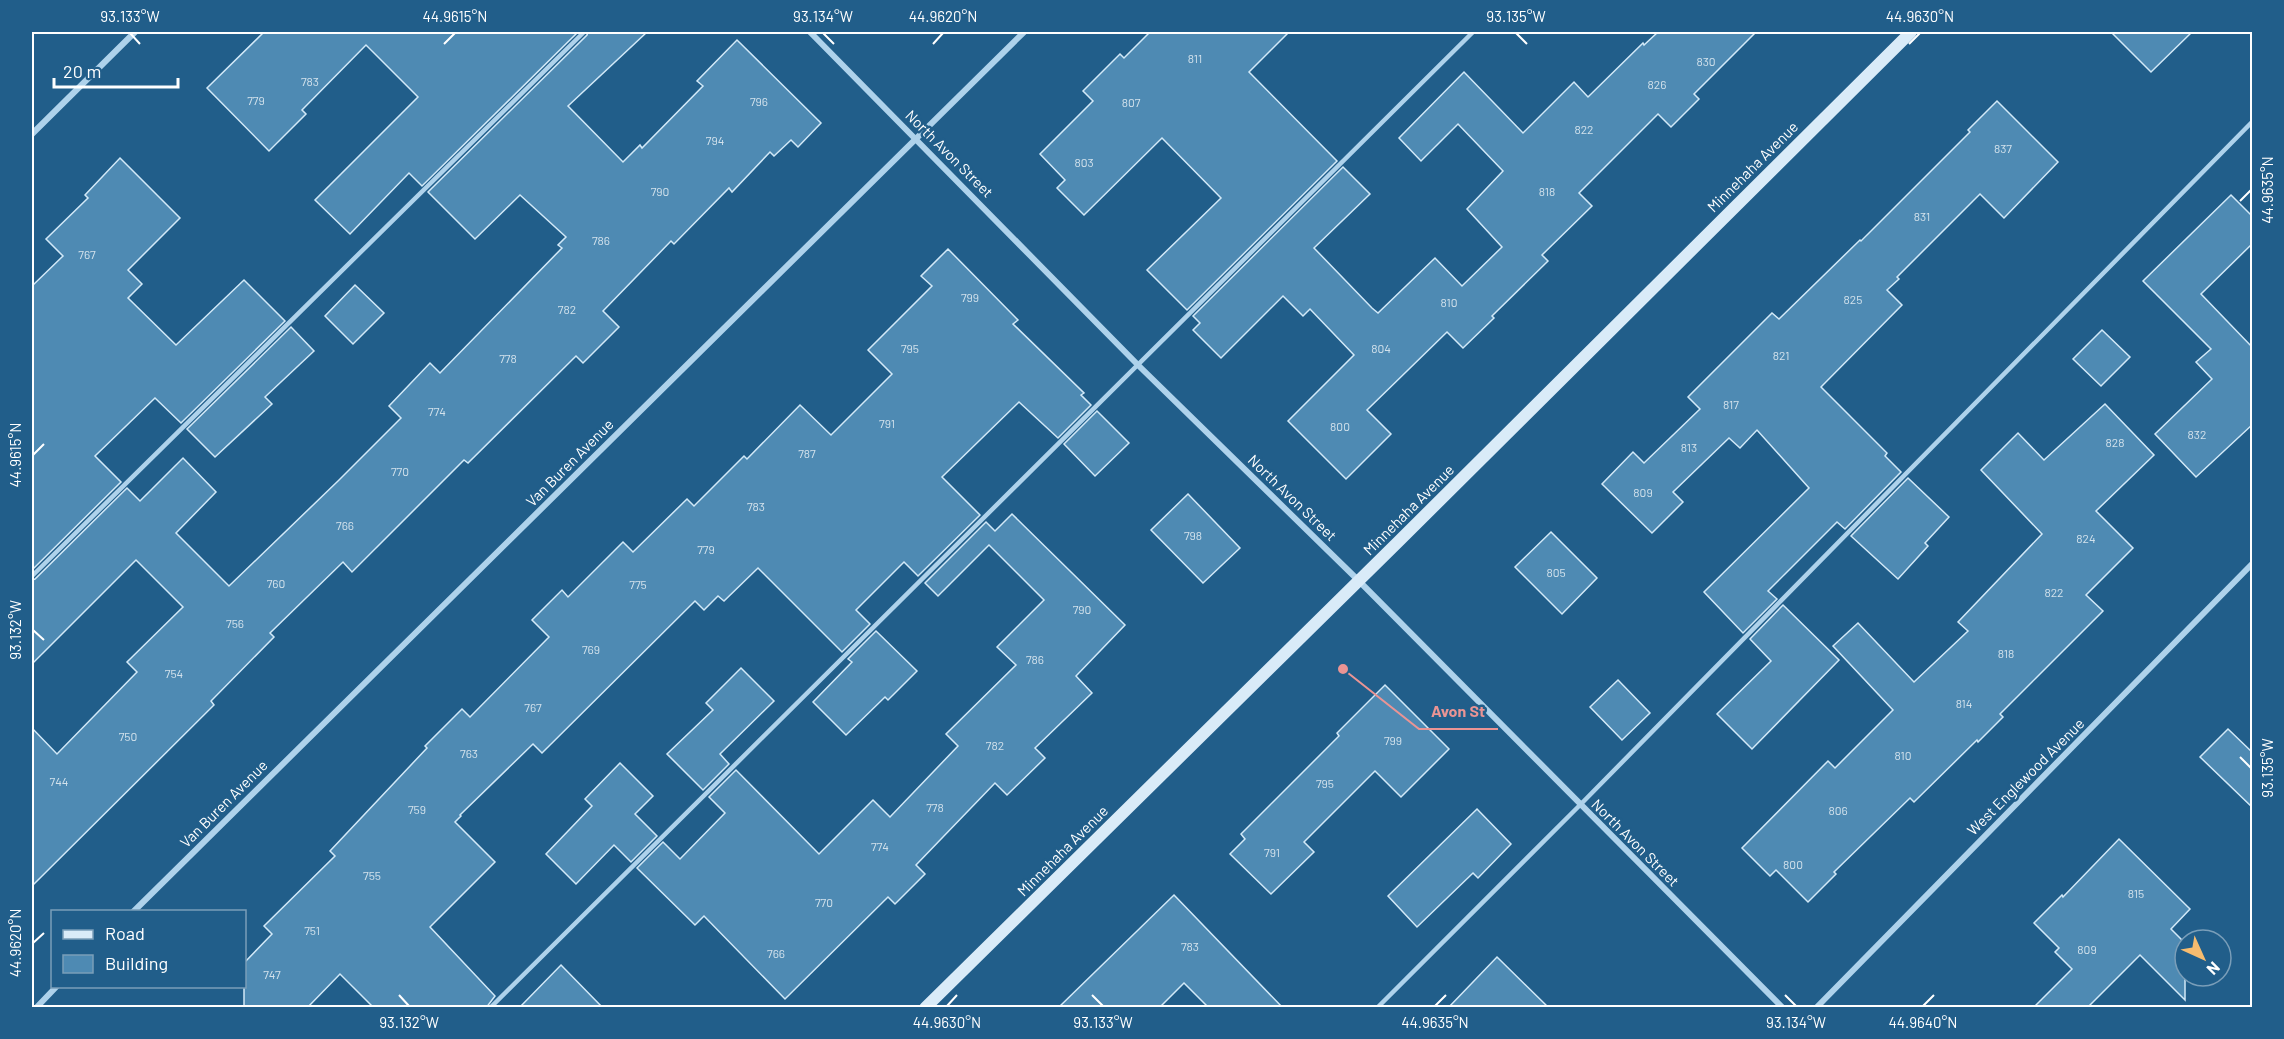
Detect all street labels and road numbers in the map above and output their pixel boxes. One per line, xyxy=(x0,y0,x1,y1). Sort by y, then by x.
street label: North Avon Street xyxy=(902,106,997,201)
street label: Minnehaha Avenue xyxy=(1703,117,1801,215)
street label: Van Buren Avenue xyxy=(522,415,617,510)
street label: North Avon Street xyxy=(1245,450,1341,544)
street label: Minnehaha Avenue xyxy=(1359,460,1457,558)
street label: West Englewood Avenue xyxy=(1963,714,2088,839)
street label: Van Buren Avenue xyxy=(176,756,271,851)
street label: North Avon Street xyxy=(1588,795,1683,890)
street label: Minnehaha Avenue xyxy=(1013,801,1111,899)

